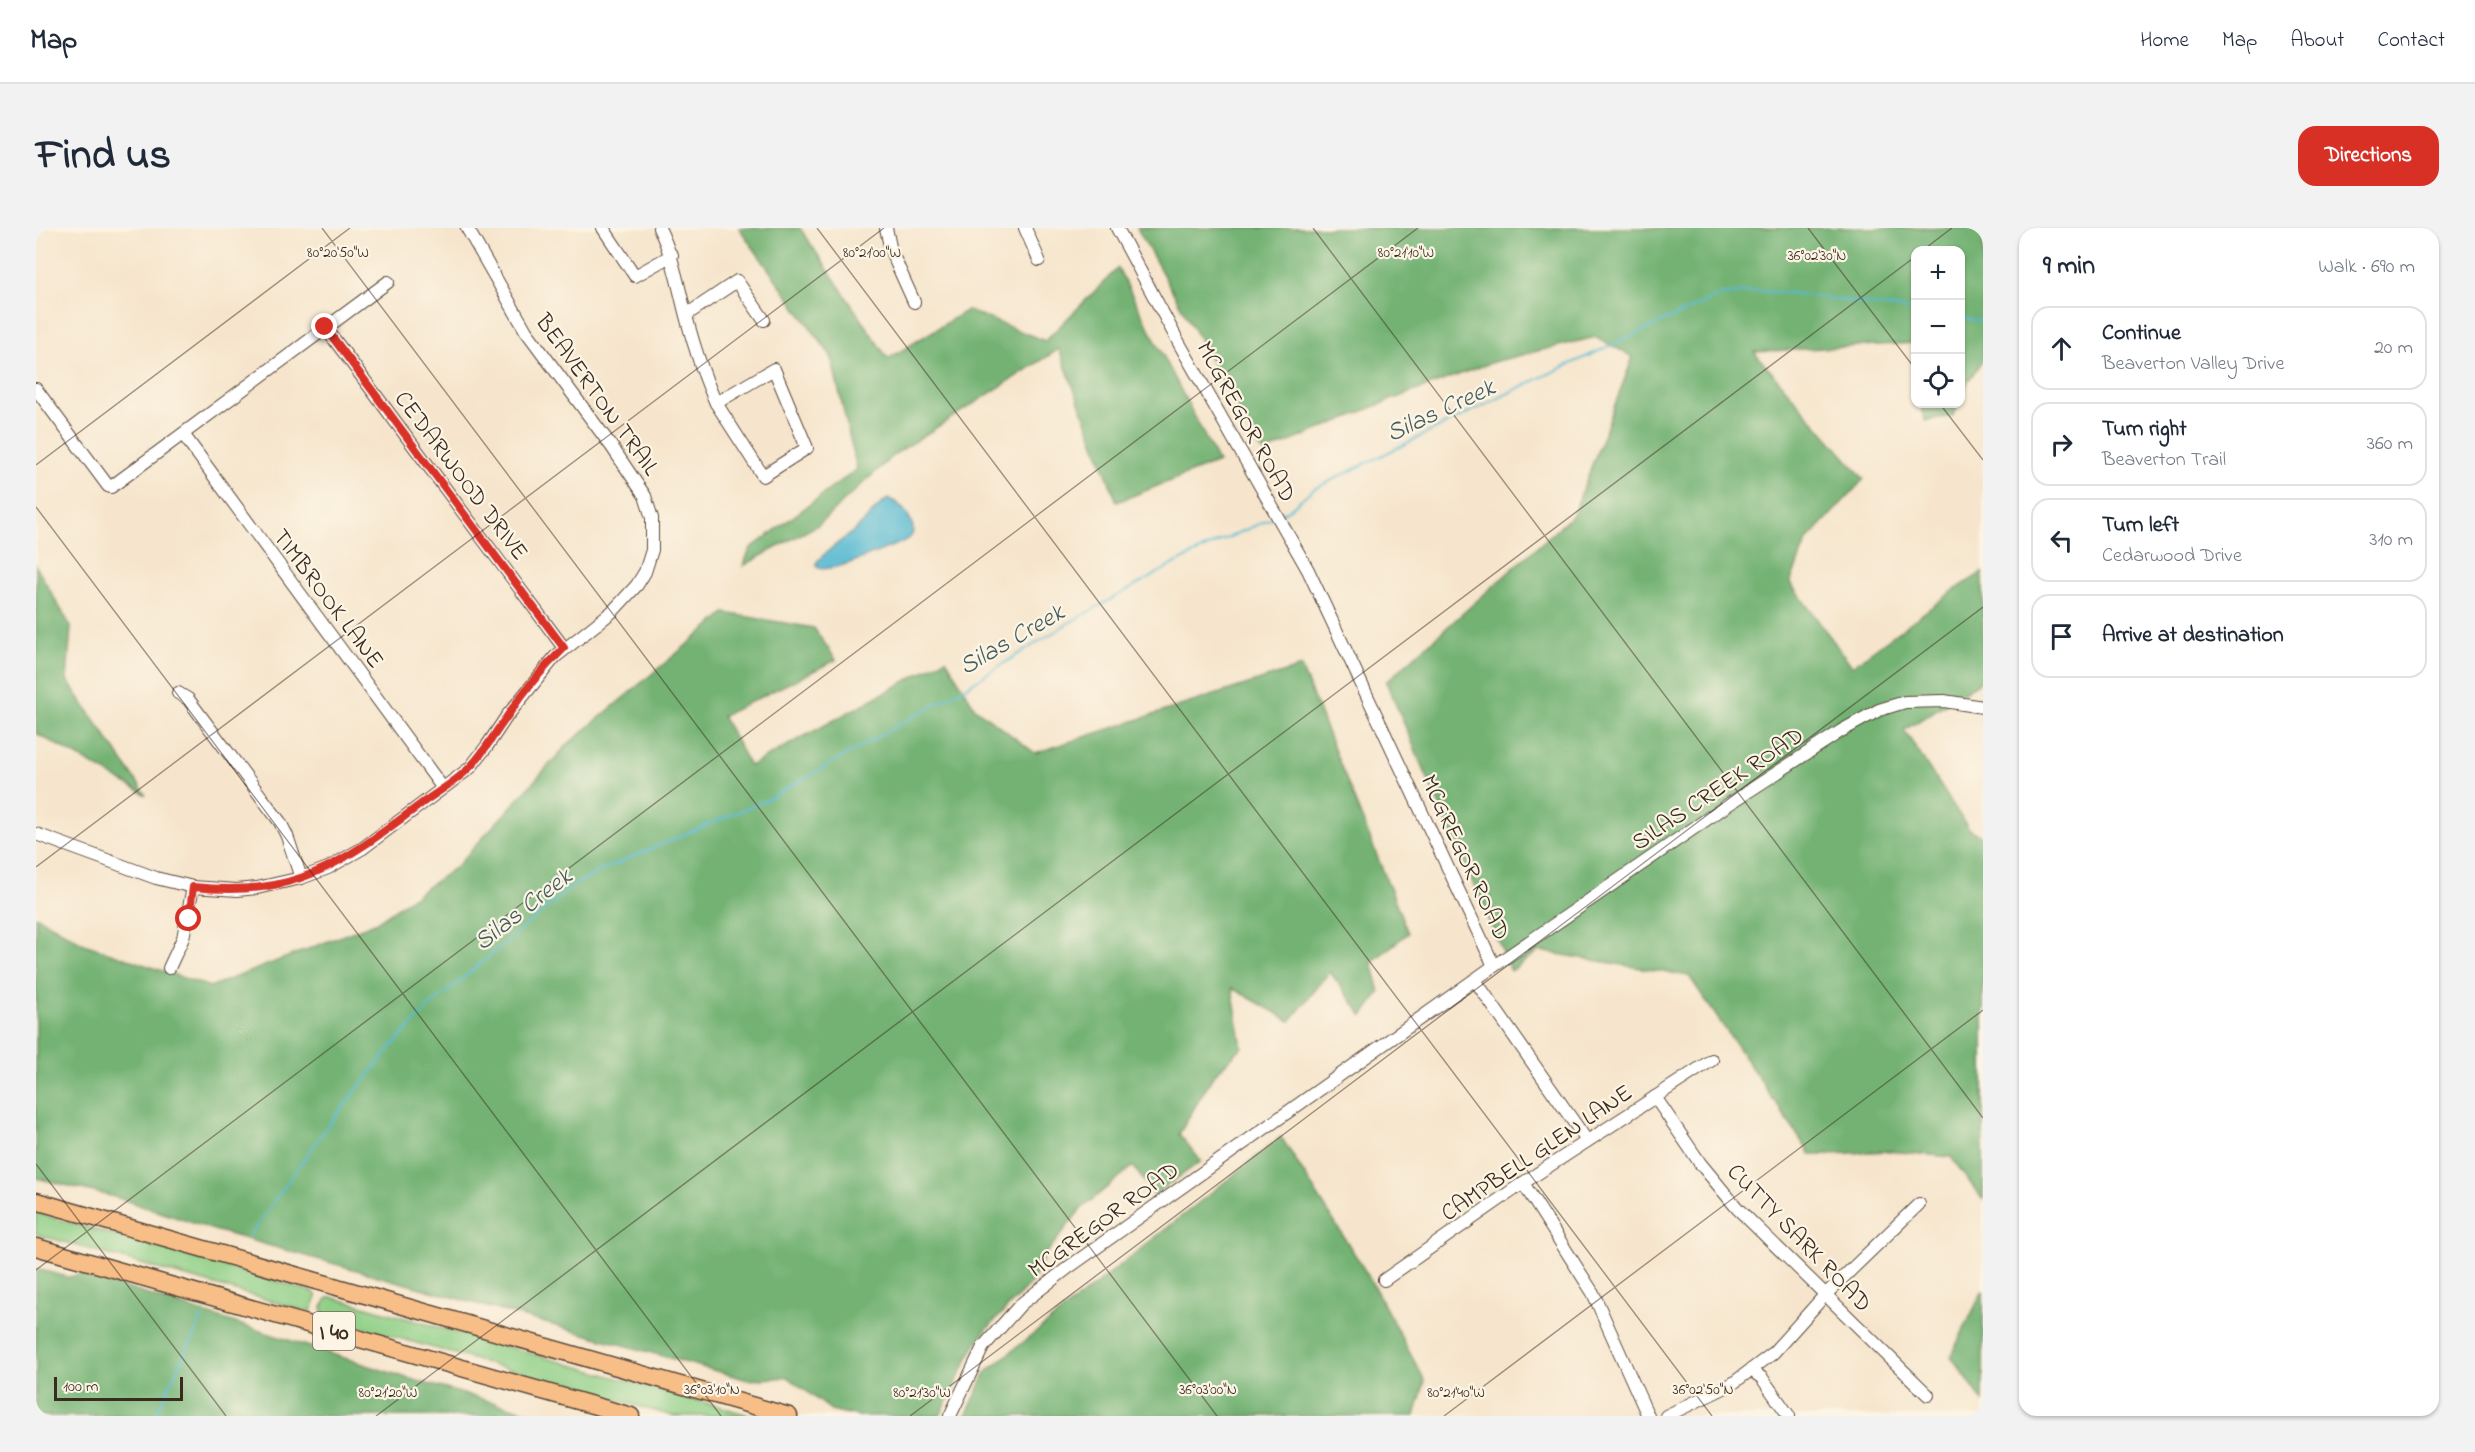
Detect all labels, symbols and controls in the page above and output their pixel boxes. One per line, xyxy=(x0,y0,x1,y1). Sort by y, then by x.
text: Map xyxy=(30,21,77,62)
text: Home xyxy=(2140,26,2189,56)
text: Map xyxy=(2222,26,2257,56)
text: About xyxy=(2290,26,2344,56)
text: Contact xyxy=(2377,26,2445,56)
text: Find us xyxy=(36,126,171,187)
button: Directions xyxy=(2298,126,2439,186)
text: 80°20'50"W xyxy=(307,242,369,264)
text: 80°21'00"W xyxy=(843,242,901,264)
text: 80°21'10"W xyxy=(1378,242,1434,264)
text: 36°02'30"N xyxy=(1788,245,1846,267)
map controls xyxy=(1911,246,1965,408)
button: + xyxy=(1911,246,1965,300)
text: 9 min xyxy=(2043,248,2095,286)
text: Walk · 690 m xyxy=(2318,253,2415,282)
button: − xyxy=(1911,300,1965,354)
street label: BEAVERTON TRAIL xyxy=(525,306,667,484)
route end xyxy=(311,313,337,339)
text: Continue xyxy=(2102,318,2181,350)
icon: ahead xyxy=(2045,332,2078,365)
text: 20 m xyxy=(2374,334,2413,363)
street label: MCGREGOR ROAD xyxy=(1186,335,1304,509)
text: Beaverton Valley Drive xyxy=(2102,350,2284,379)
button: locate xyxy=(1911,354,1965,408)
water label: Silas Creek xyxy=(1380,369,1504,454)
street label: CEDARWOOD DRIVE xyxy=(384,384,536,569)
text: Turn right xyxy=(2102,414,2187,446)
icon: right xyxy=(2045,428,2078,461)
text: 360 m xyxy=(2367,430,2413,459)
text: Beaverton Trail xyxy=(2102,446,2226,475)
text: Turn left xyxy=(2102,510,2179,542)
street label: TIMBROOK LANE xyxy=(263,522,391,677)
icon: left xyxy=(2045,524,2078,557)
text: 310 m xyxy=(2369,526,2413,555)
text: Cedarwood Drive xyxy=(2102,542,2242,571)
water label: Silas Creek xyxy=(953,594,1074,686)
icon: arrive xyxy=(2045,620,2078,653)
text: Arrive at destination xyxy=(2102,620,2284,652)
street label: SILAS CREEK ROAD xyxy=(1625,719,1811,861)
street label: MCGREGOR ROAD xyxy=(1410,769,1518,947)
water label: Silas Creek xyxy=(466,859,583,961)
route start xyxy=(175,905,201,931)
street label: CAMPBELL GLEN LANE xyxy=(1435,1077,1640,1231)
street label: MCGREGOR ROAD xyxy=(1022,1154,1187,1288)
street label: CUTTY SARK ROAD xyxy=(1718,1156,1879,1321)
road number: I 40 xyxy=(313,1312,355,1350)
scale bar xyxy=(54,1374,183,1402)
text: 100 m xyxy=(63,1375,98,1399)
text: 36°03'10"N xyxy=(684,1379,740,1401)
text: 36°03'00"N xyxy=(1179,1379,1237,1401)
text: 36°02'50"N xyxy=(1672,1379,1734,1401)
text: 80°21'20"W xyxy=(359,1382,418,1404)
text: 80°21'30"W xyxy=(893,1382,951,1404)
text: 80°21'40"W xyxy=(1427,1382,1485,1404)

